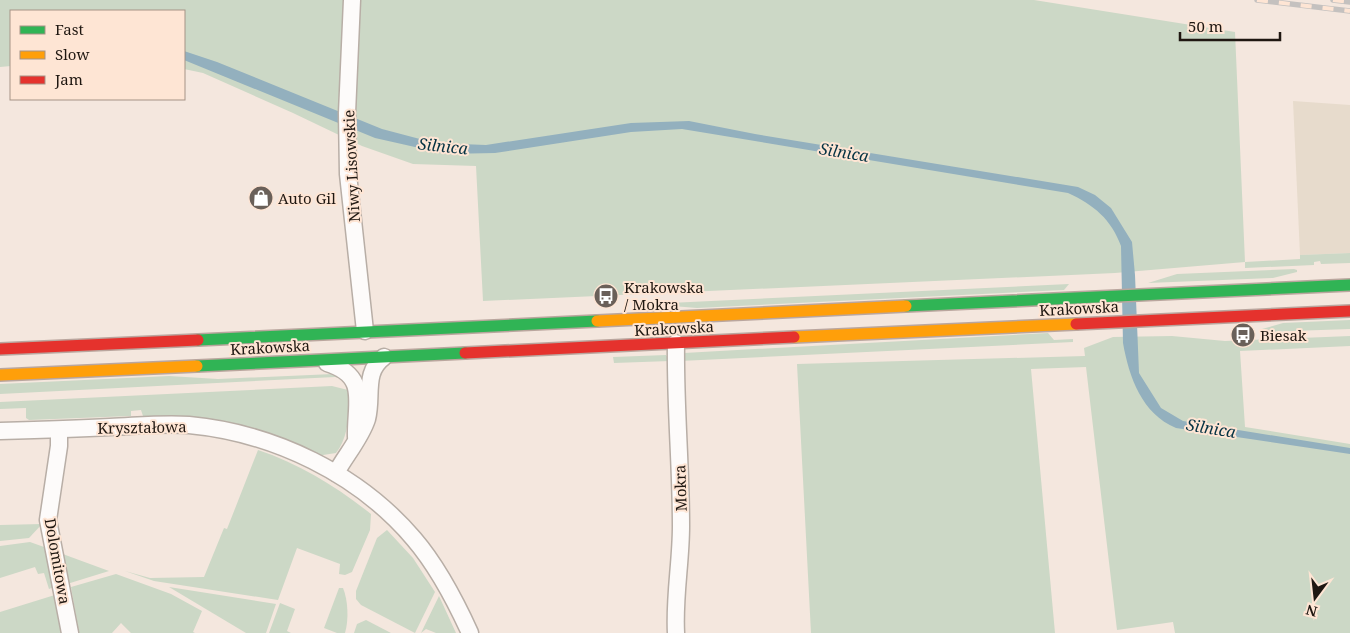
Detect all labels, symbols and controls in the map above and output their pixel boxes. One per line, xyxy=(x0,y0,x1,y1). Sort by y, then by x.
legend xyxy=(10,10,185,100)
scale bar xyxy=(1180,10,1280,42)
text: 50 m xyxy=(1188,16,1223,36)
text: Fast xyxy=(55,19,84,39)
text: Slow xyxy=(55,44,89,64)
text: Jam xyxy=(54,69,83,89)
street label: Niwy Lisowskie xyxy=(338,109,364,223)
water label: Silnica xyxy=(417,132,470,160)
water label: Silnica xyxy=(818,137,871,167)
shop icon: Auto Gil xyxy=(248,185,274,211)
place label: Auto Gil xyxy=(278,188,336,208)
place label: Krakowska / Mokra xyxy=(624,277,704,314)
bus stop icon: Krakowska / Mokra xyxy=(593,283,619,309)
street label: Krakowska xyxy=(1039,296,1119,320)
street label: Krakowska xyxy=(634,316,714,340)
bus stop icon: Biesak xyxy=(1230,322,1256,348)
place label: Biesak xyxy=(1260,325,1307,345)
street label: Krakowska xyxy=(230,335,310,359)
water label: Silnica xyxy=(1185,413,1238,443)
street label: Kryształowa xyxy=(97,416,187,438)
street label: Mokra xyxy=(669,464,691,512)
street label: Dolomitowa xyxy=(41,516,75,606)
north arrow xyxy=(1290,573,1340,623)
text: N xyxy=(1304,600,1319,622)

